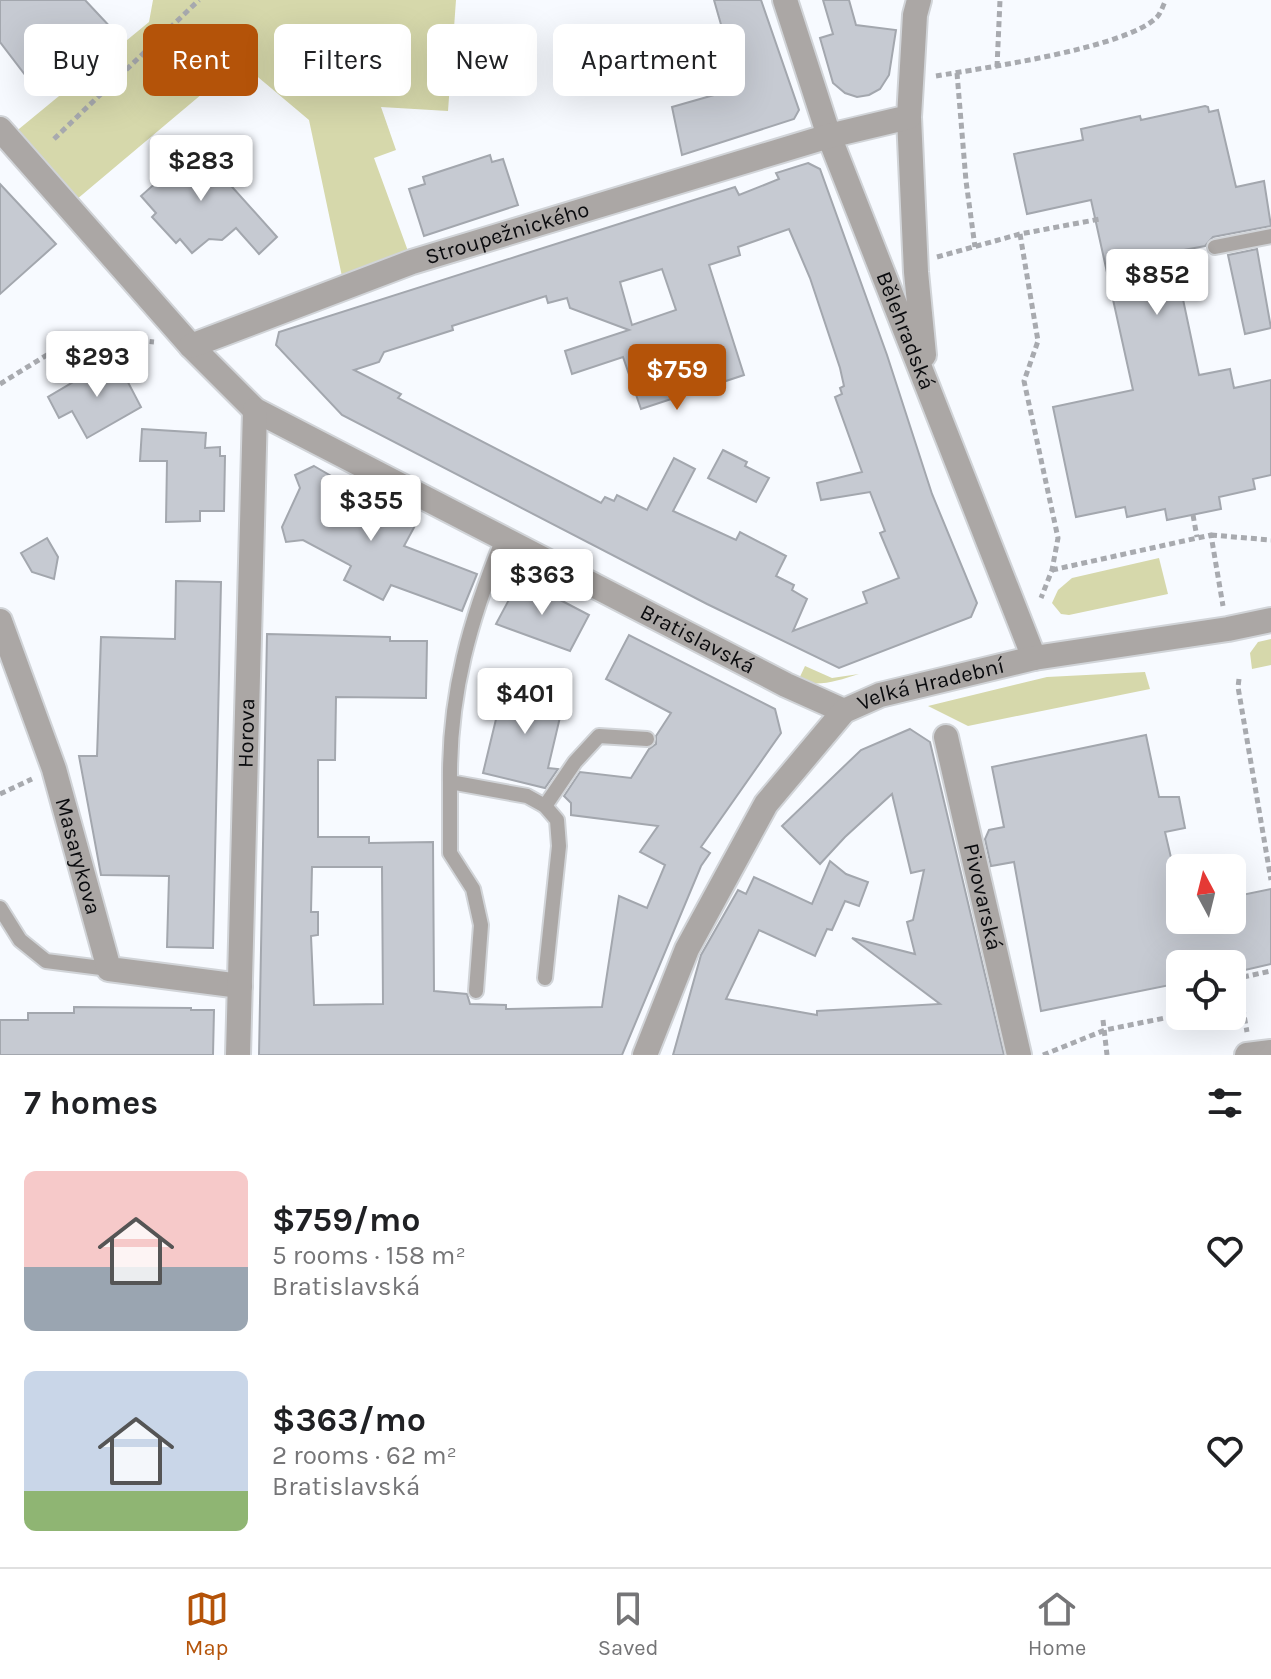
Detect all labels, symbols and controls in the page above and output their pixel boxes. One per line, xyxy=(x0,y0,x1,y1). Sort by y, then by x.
chip: Buy xyxy=(24,24,127,96)
chip: Rent xyxy=(143,24,258,96)
chip: Filters xyxy=(274,24,411,96)
chip: New xyxy=(427,24,537,96)
chip: Apartment xyxy=(553,24,745,96)
pin: $283 xyxy=(154,135,248,203)
text: $283 xyxy=(168,145,234,176)
street label: Stroupežnického xyxy=(422,196,592,270)
pin: $852 xyxy=(1110,249,1204,317)
text: $852 xyxy=(1124,259,1190,290)
street label: Bělehradská xyxy=(870,268,940,394)
pin: $293 xyxy=(50,331,144,399)
text: $293 xyxy=(64,341,130,372)
pin: $759 xyxy=(630,344,724,412)
text: $759 xyxy=(646,354,708,385)
pin: $355 xyxy=(324,475,418,543)
text: $355 xyxy=(339,485,403,516)
pin: $363 xyxy=(495,549,589,617)
text: $363 xyxy=(509,559,575,590)
street label: Bratislavská xyxy=(636,599,759,680)
street label: Velká Hradební xyxy=(853,652,1008,716)
pin: $401 xyxy=(478,668,572,736)
text: $401 xyxy=(495,678,555,709)
street label: Horova xyxy=(233,698,260,768)
street label: Masarykova xyxy=(50,795,106,918)
street label: Pivovarská xyxy=(958,841,1008,953)
north arrow xyxy=(1166,854,1246,934)
map controls xyxy=(1166,854,1246,1030)
button: locate xyxy=(1166,950,1246,1030)
icon: filters xyxy=(1203,1081,1247,1125)
text: 7 homes xyxy=(24,1083,158,1123)
text: $759/mo xyxy=(272,1200,420,1240)
icon: home xyxy=(88,1203,184,1299)
icon: heart xyxy=(1203,1229,1247,1273)
text: 5 rooms · 158 m² xyxy=(272,1240,466,1271)
text: Bratislavská xyxy=(272,1271,420,1302)
text: $363/mo xyxy=(272,1400,426,1440)
icon: home xyxy=(88,1403,184,1499)
icon: heart xyxy=(1203,1429,1247,1473)
text: 2 rooms · 62 m² xyxy=(272,1440,457,1471)
text: Bratislavská xyxy=(272,1471,420,1502)
tab: Map xyxy=(185,1587,229,1661)
tab: Saved xyxy=(598,1587,659,1661)
tab: Home xyxy=(1028,1587,1086,1661)

